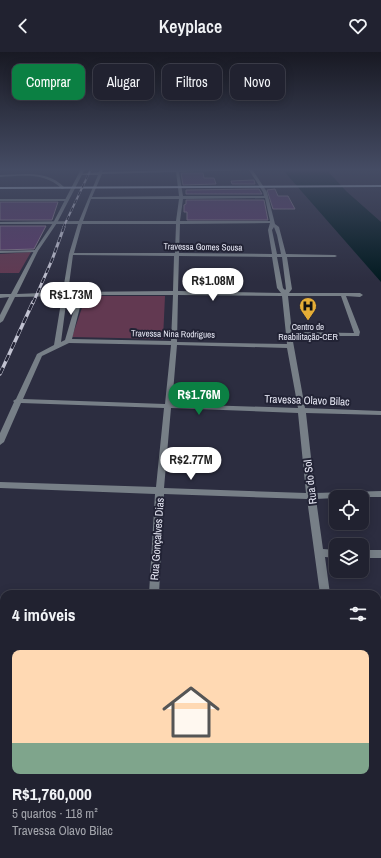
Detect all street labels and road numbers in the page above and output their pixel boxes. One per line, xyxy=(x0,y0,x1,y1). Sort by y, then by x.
street label: Travessa Gomes Sousa xyxy=(163,240,243,254)
street label: Travessa Nina Rodrigues xyxy=(131,327,215,341)
street label: Travessa Olavo Bilac xyxy=(264,392,350,409)
street label: Rua do Sol xyxy=(300,459,320,505)
street label: Rua Gonçalves Dias xyxy=(147,497,167,581)

